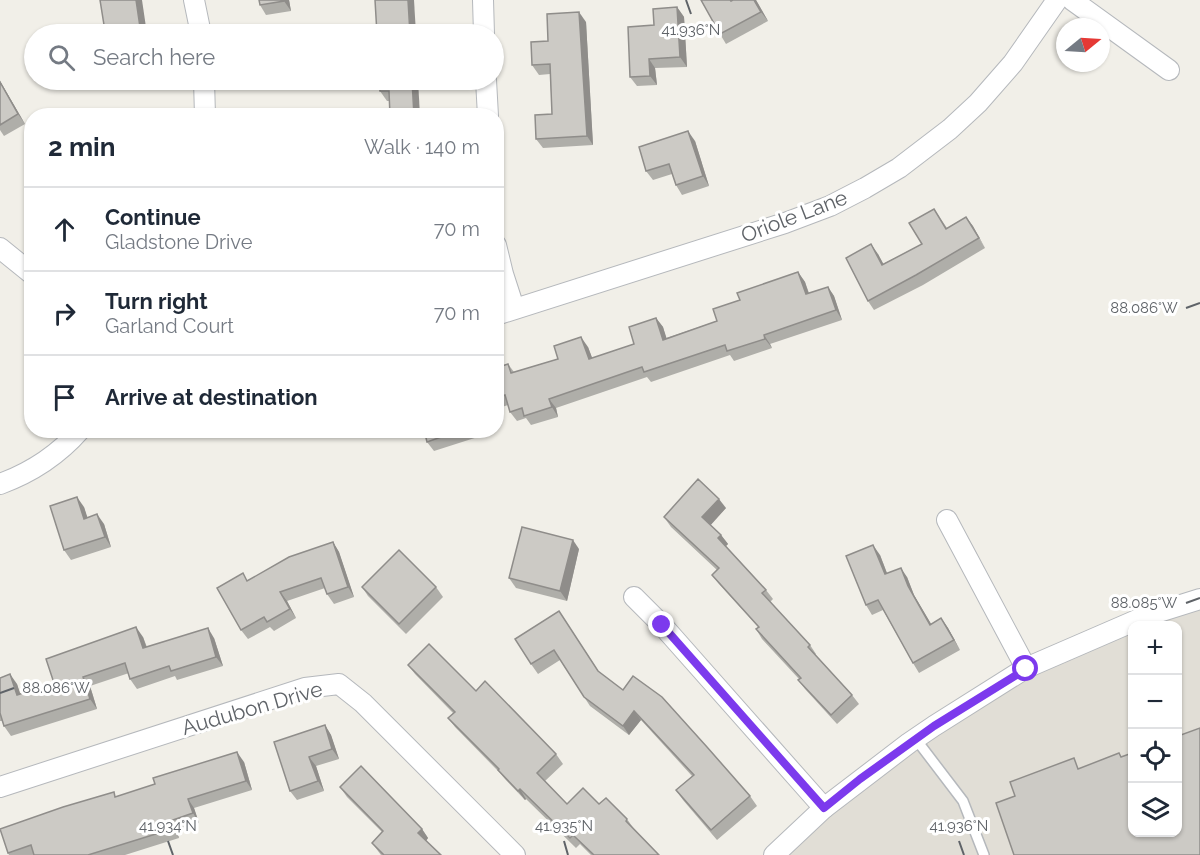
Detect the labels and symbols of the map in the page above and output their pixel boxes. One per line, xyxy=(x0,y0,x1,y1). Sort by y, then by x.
north arrow xyxy=(1056,18,1110,72)
text: 41.936°N xyxy=(662,21,720,39)
street label: Oriole Lane xyxy=(737,184,851,248)
text: 88.086°W xyxy=(1110,299,1178,317)
text: 88.085°W xyxy=(1111,594,1178,612)
route end xyxy=(648,611,674,637)
route start xyxy=(1012,655,1038,681)
street label: Audubon Drive xyxy=(179,676,325,740)
text: 88.086°W xyxy=(22,679,90,697)
text: 41.934°N xyxy=(139,817,197,835)
text: 41.935°N xyxy=(535,817,593,835)
text: 41.936°N xyxy=(930,817,988,835)

